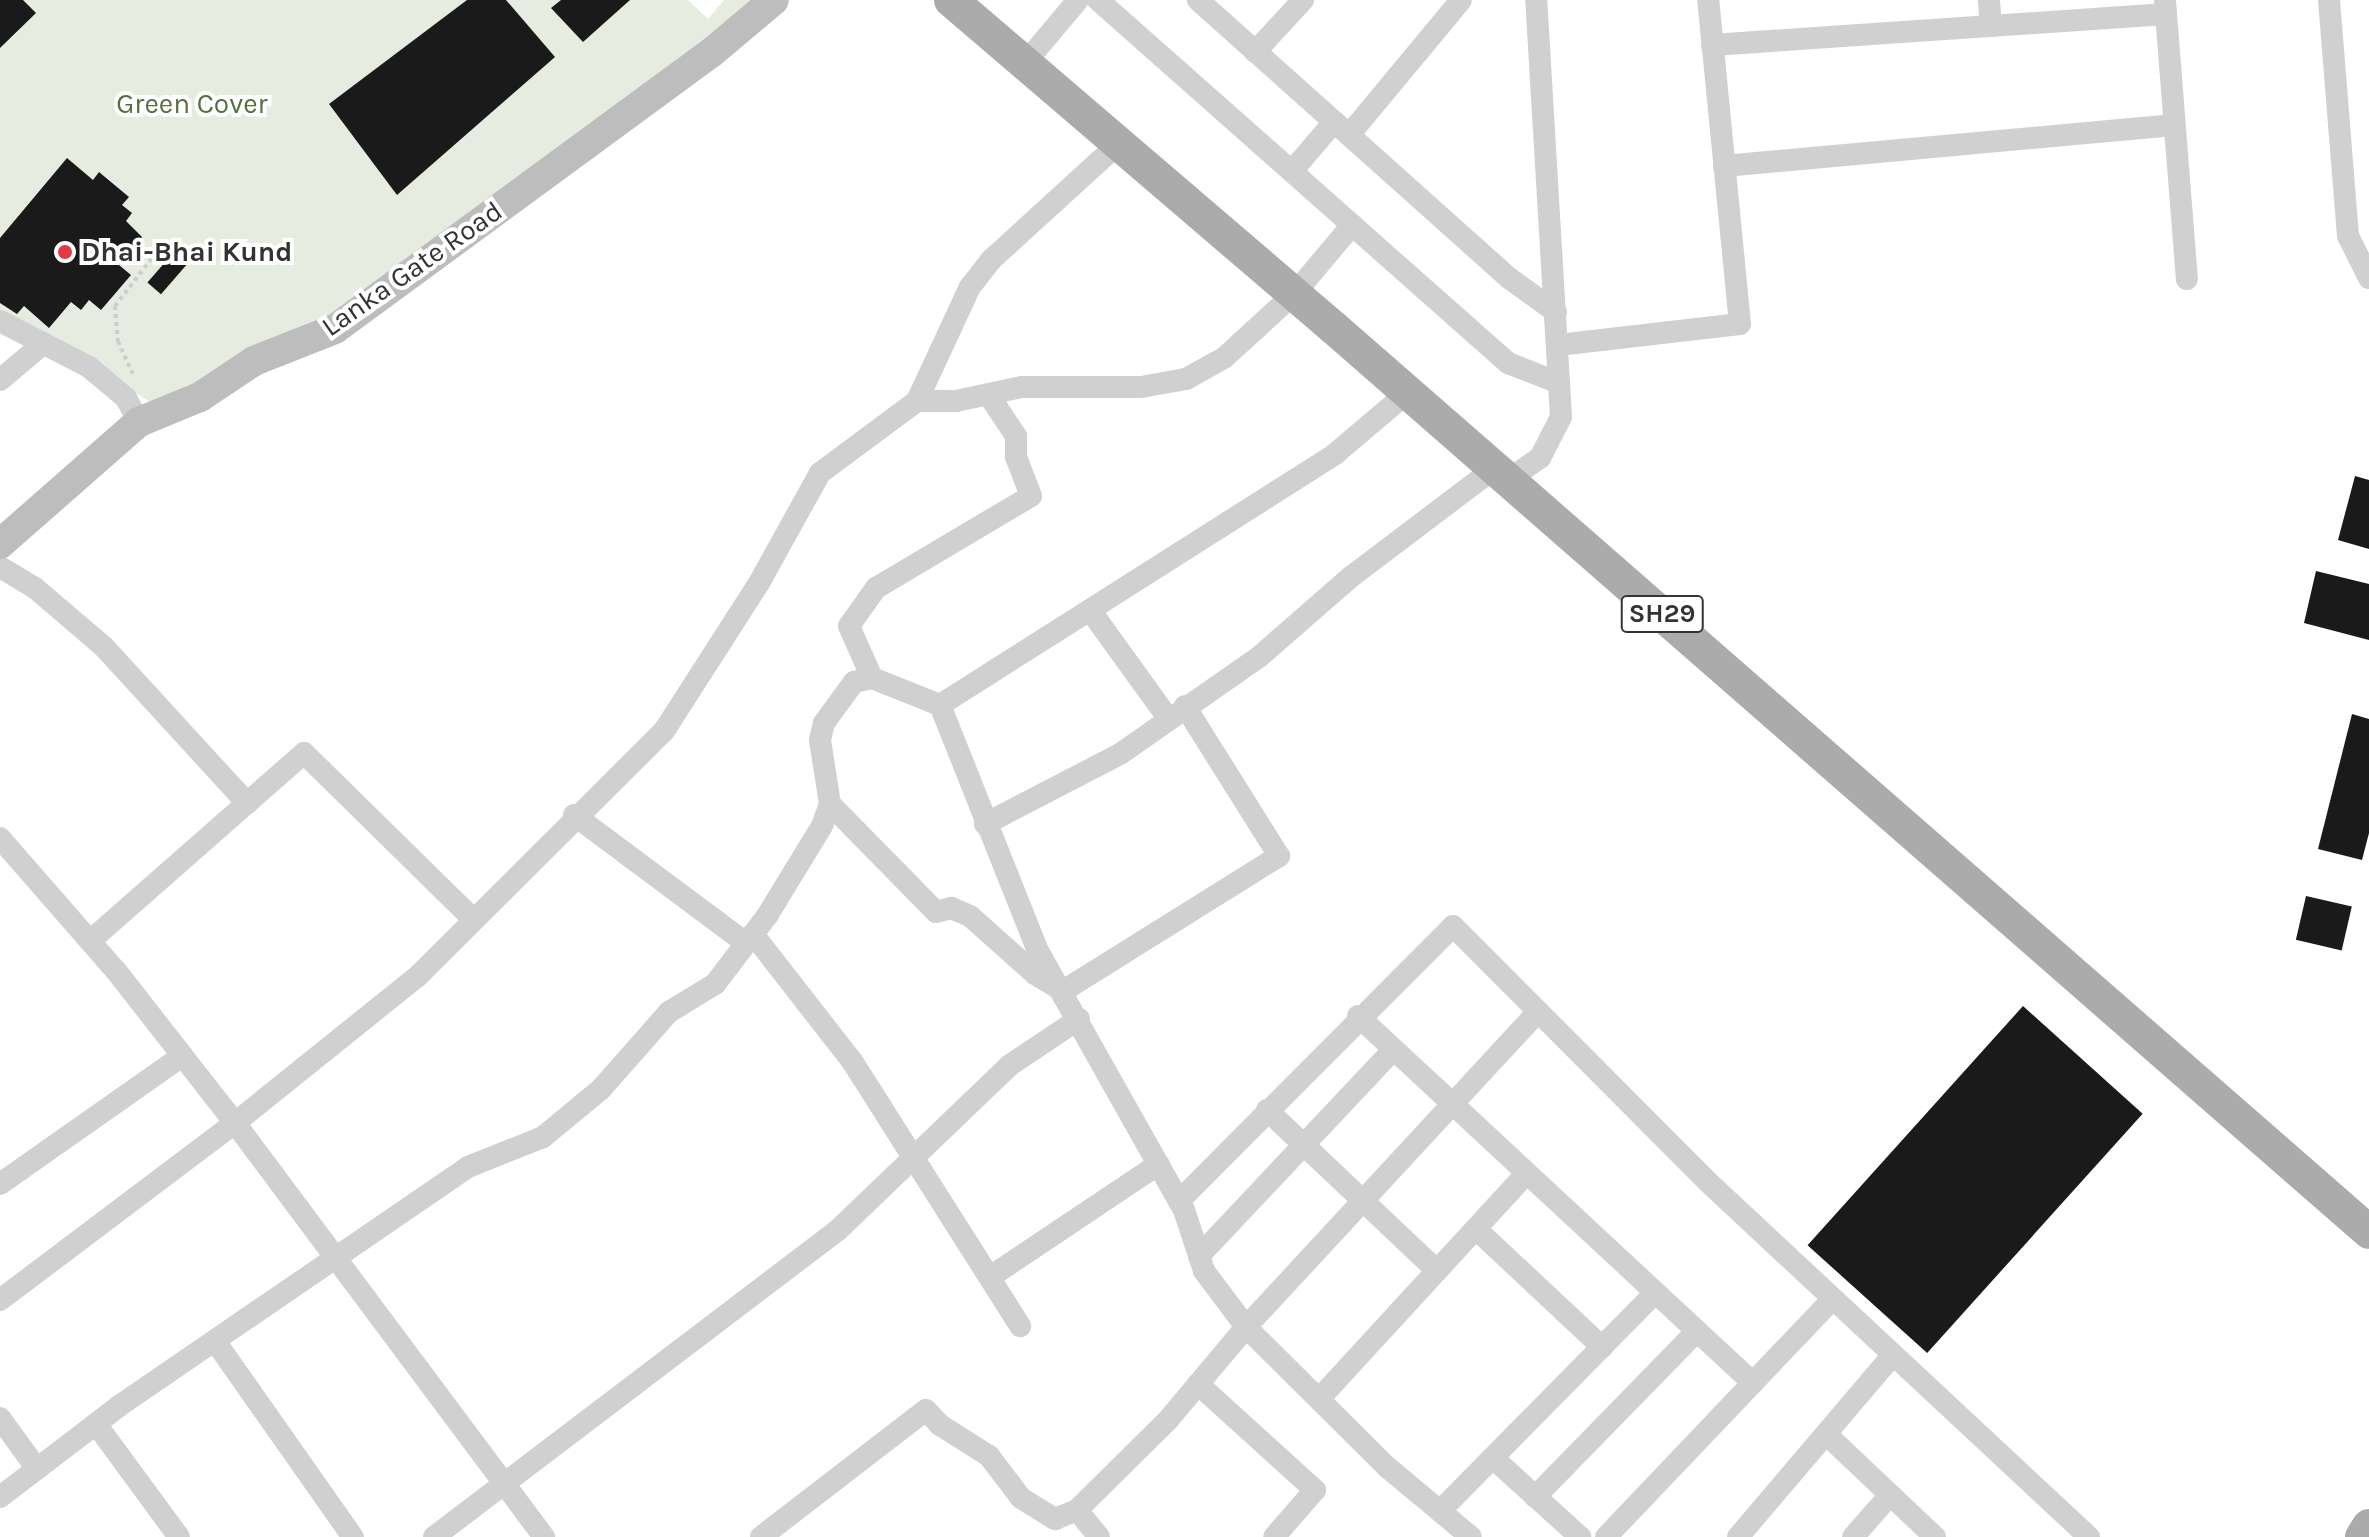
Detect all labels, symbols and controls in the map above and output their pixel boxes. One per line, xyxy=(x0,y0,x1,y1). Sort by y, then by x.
park label: Green Cover xyxy=(116,87,268,121)
street label: Lanka Gate Road xyxy=(315,194,509,344)
place label: Dhai-Bhai Kund xyxy=(81,235,292,269)
marker: Dhai-Bhai Kund xyxy=(56,243,74,261)
road number: SH29 xyxy=(1620,592,1704,636)

